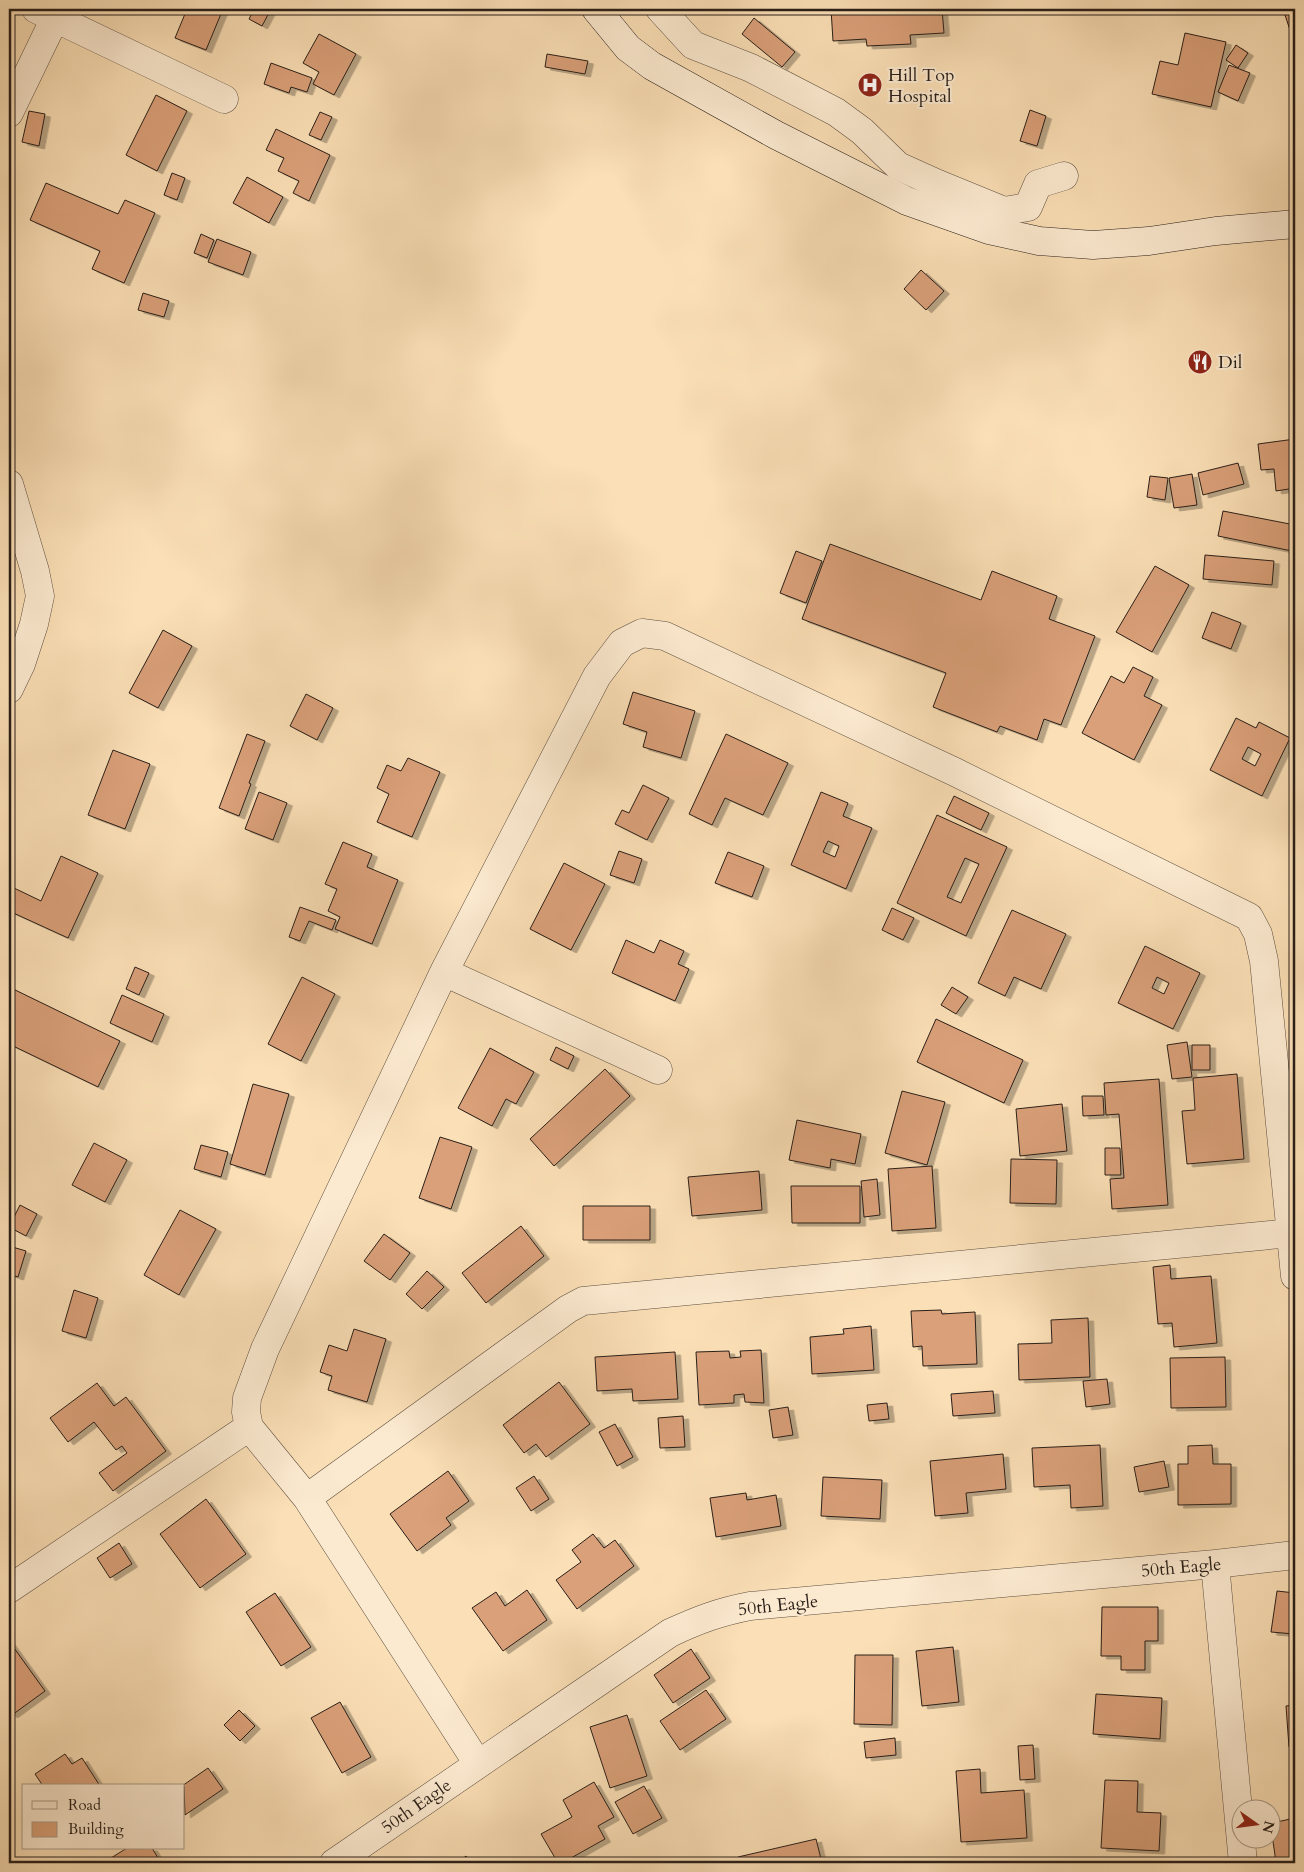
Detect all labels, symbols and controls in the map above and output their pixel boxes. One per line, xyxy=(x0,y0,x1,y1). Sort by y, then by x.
place label: Hill Top Hospital xyxy=(888,63,955,109)
hospital icon: Hill Top Hospital xyxy=(857,72,883,98)
restaurant icon: Dil xyxy=(1187,349,1213,375)
place label: Dil xyxy=(1218,350,1243,375)
street label: 50th Eagle xyxy=(1140,1552,1222,1583)
street label: 50th Eagle xyxy=(737,1589,819,1622)
street label: 50th Eagle xyxy=(376,1773,456,1840)
legend xyxy=(22,1784,185,1850)
text: Road xyxy=(68,1795,101,1815)
north arrow xyxy=(1232,1800,1282,1850)
text: Building xyxy=(68,1819,124,1839)
text: N xyxy=(1257,1819,1279,1835)

